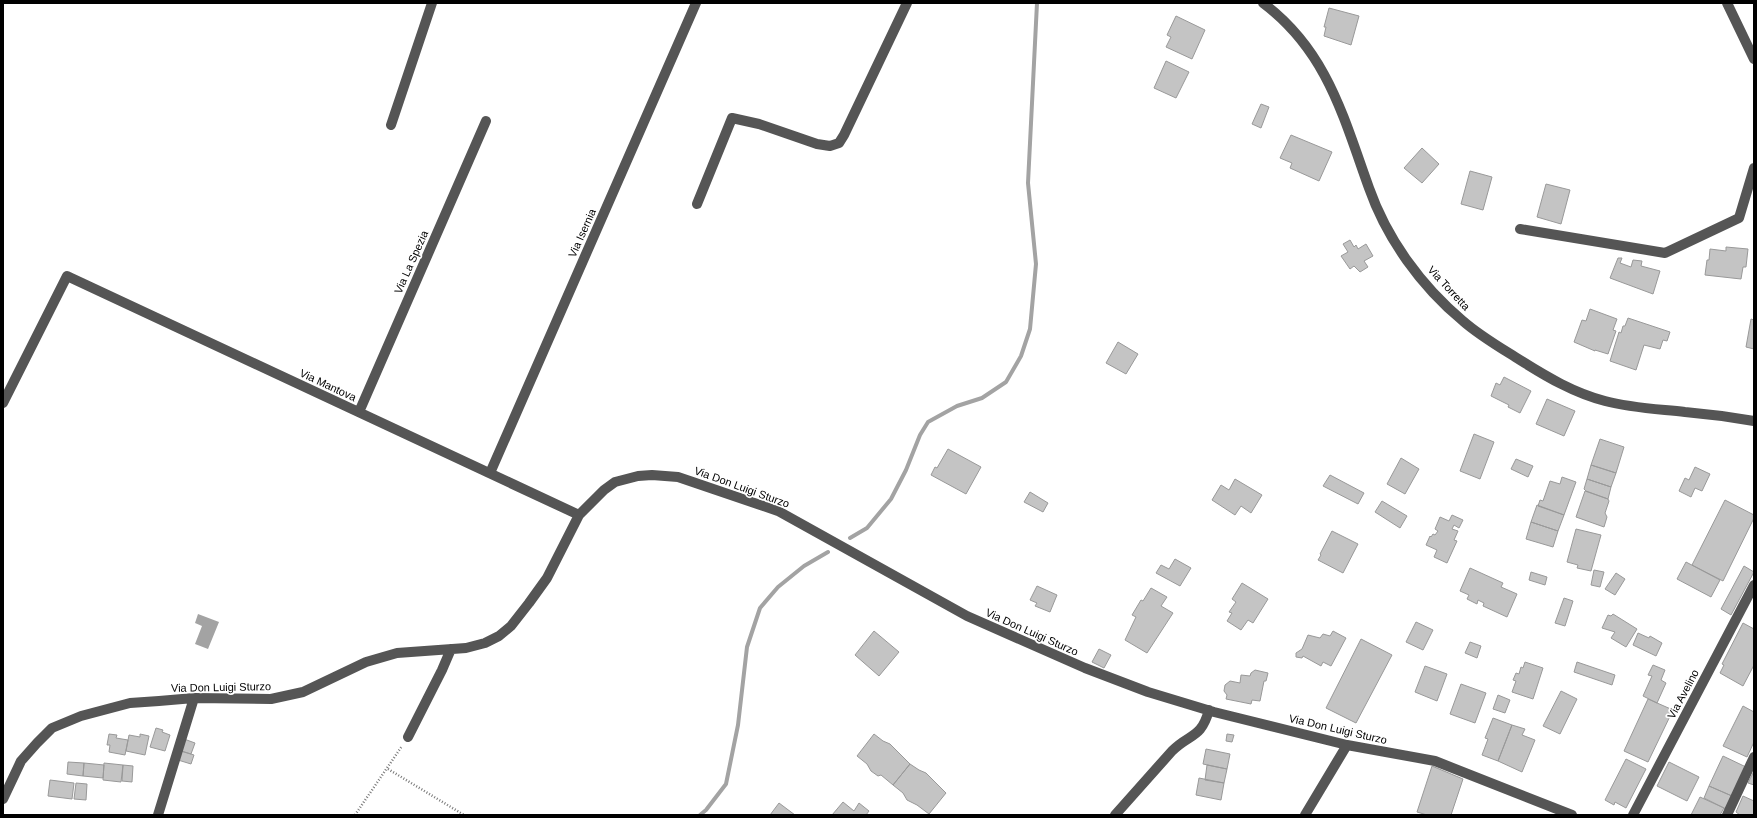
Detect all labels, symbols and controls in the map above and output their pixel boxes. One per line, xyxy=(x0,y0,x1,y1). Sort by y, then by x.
street label: Via Isernia xyxy=(566,206,598,259)
street label: Via La Spezia xyxy=(392,228,431,295)
street label: Via Torretta xyxy=(1426,263,1473,313)
street label: Via Mantova xyxy=(298,367,359,404)
street label: Via Don Luigi Sturzo xyxy=(693,464,791,510)
street label: Via Don Luigi Sturzo xyxy=(984,606,1080,658)
street label: Via Avelino xyxy=(1665,667,1701,721)
street label: Via Don Luigi Sturzo xyxy=(171,680,271,694)
street label: Via Don Luigi Sturzo xyxy=(1288,712,1388,746)

